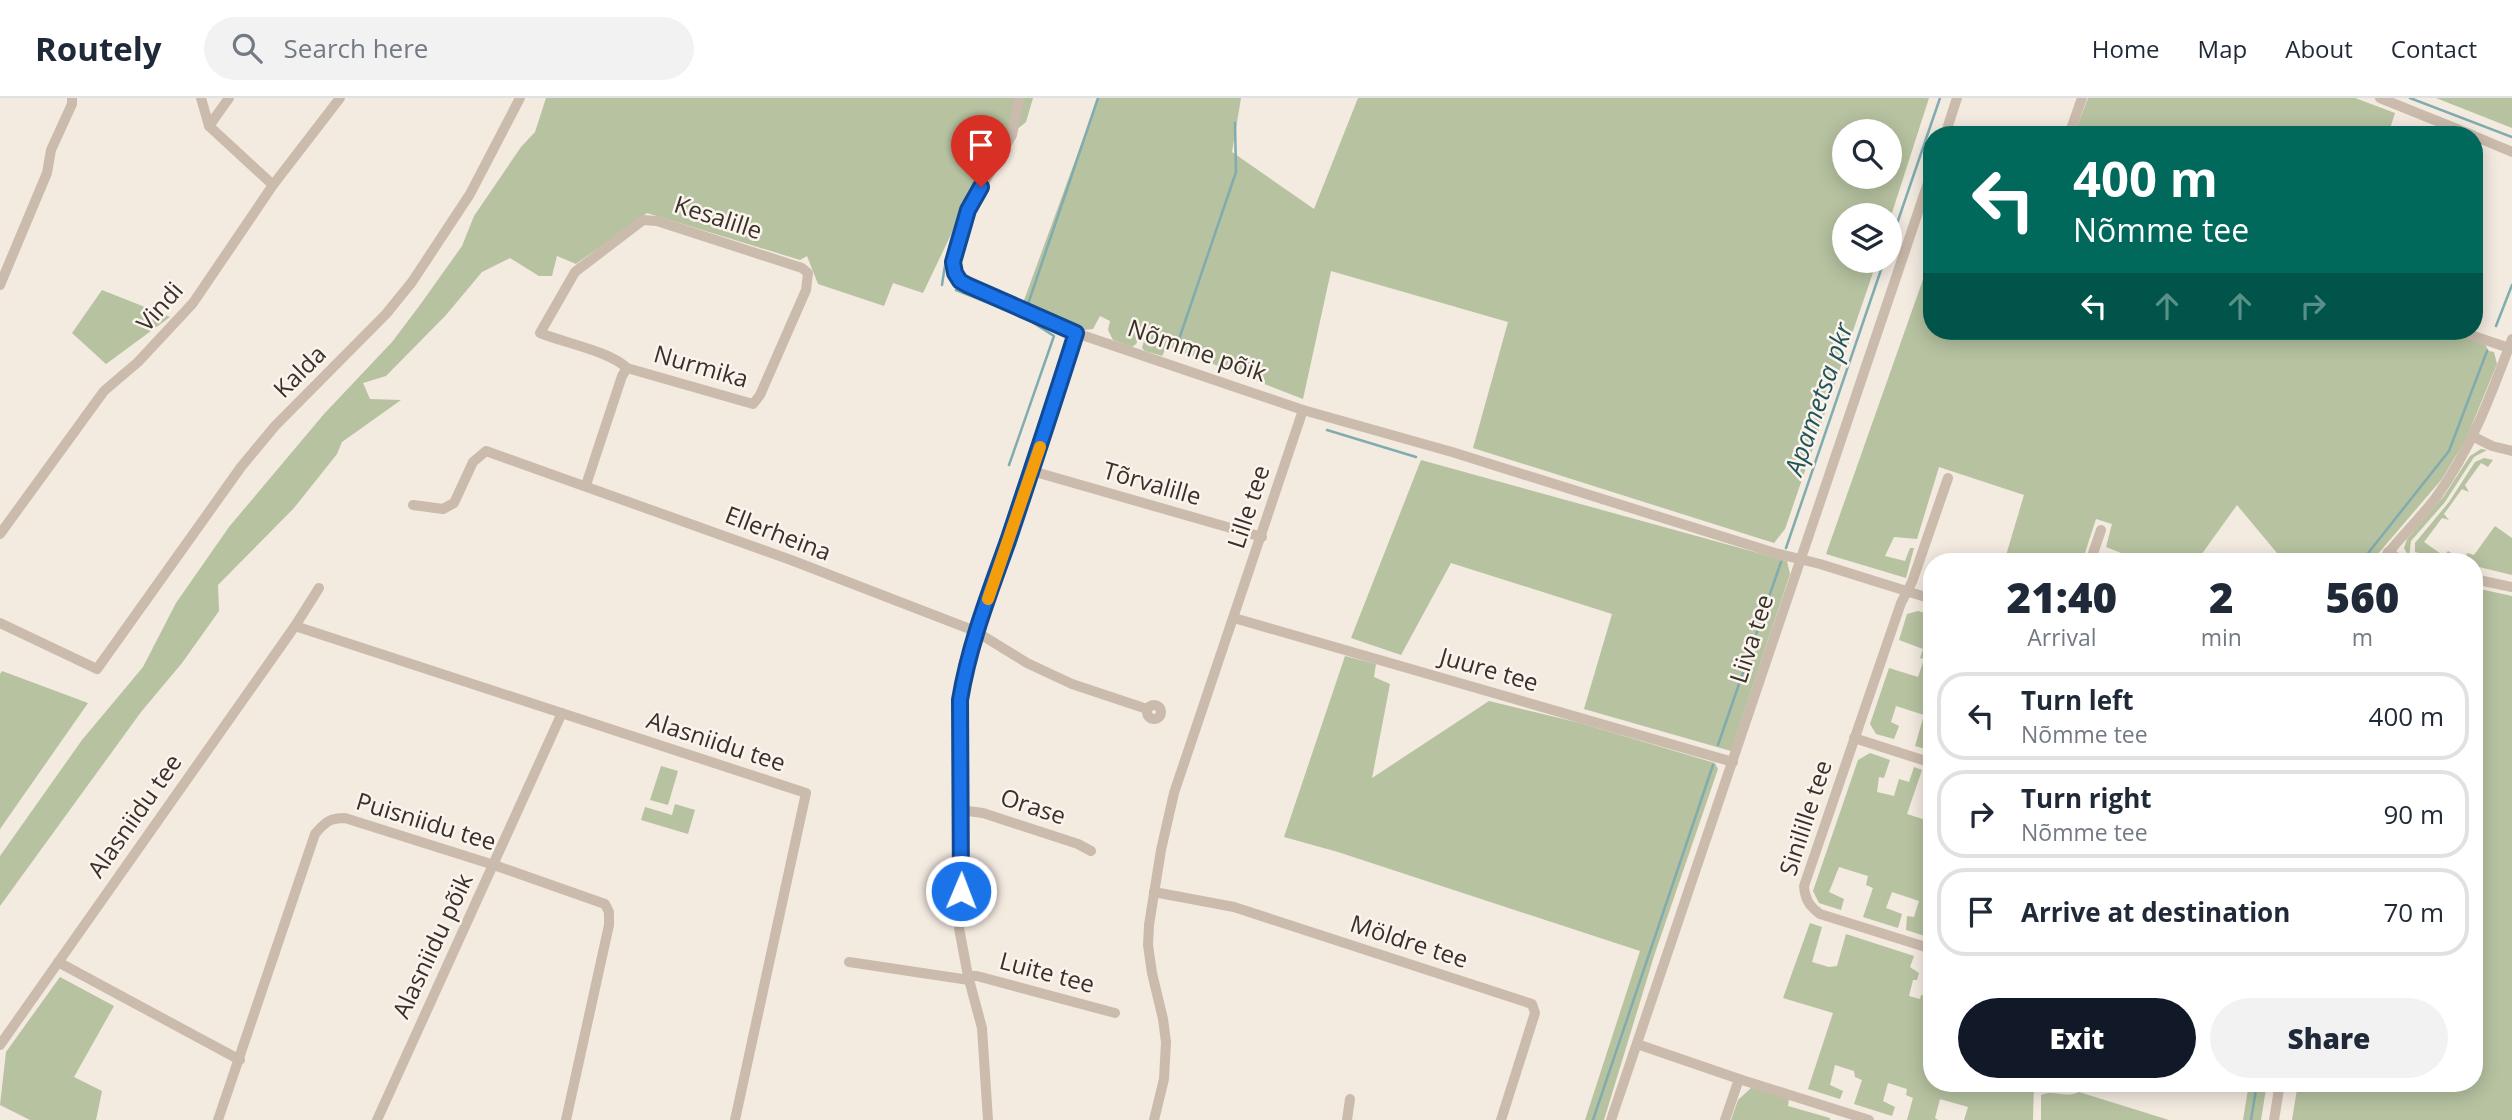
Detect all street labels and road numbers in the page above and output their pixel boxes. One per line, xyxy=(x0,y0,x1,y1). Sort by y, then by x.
street label: Kesalille xyxy=(670,187,767,246)
street label: Vindi xyxy=(128,274,190,338)
street label: Nõmme põik xyxy=(1124,310,1272,389)
street label: Nurmika xyxy=(650,336,753,395)
street label: Kalda xyxy=(265,337,333,405)
street label: Tõrvalille xyxy=(1100,453,1205,512)
street label: Lille tee xyxy=(1219,461,1277,552)
street label: Ellerheina xyxy=(721,497,836,568)
street label: Liiva tee xyxy=(1721,590,1780,687)
street label: Juure tee xyxy=(1434,638,1542,698)
street label: Alasniidu tee xyxy=(643,703,790,779)
street label: Alasniidu tee xyxy=(79,747,189,884)
street label: Sinilille tee xyxy=(1770,756,1839,879)
street label: Orase xyxy=(997,780,1070,832)
street label: Puisniidu tee xyxy=(352,784,500,857)
street label: Alasniidu põik xyxy=(384,867,480,1023)
street label: Möldre tee xyxy=(1346,906,1472,975)
street label: Luite tee xyxy=(996,943,1099,1000)

